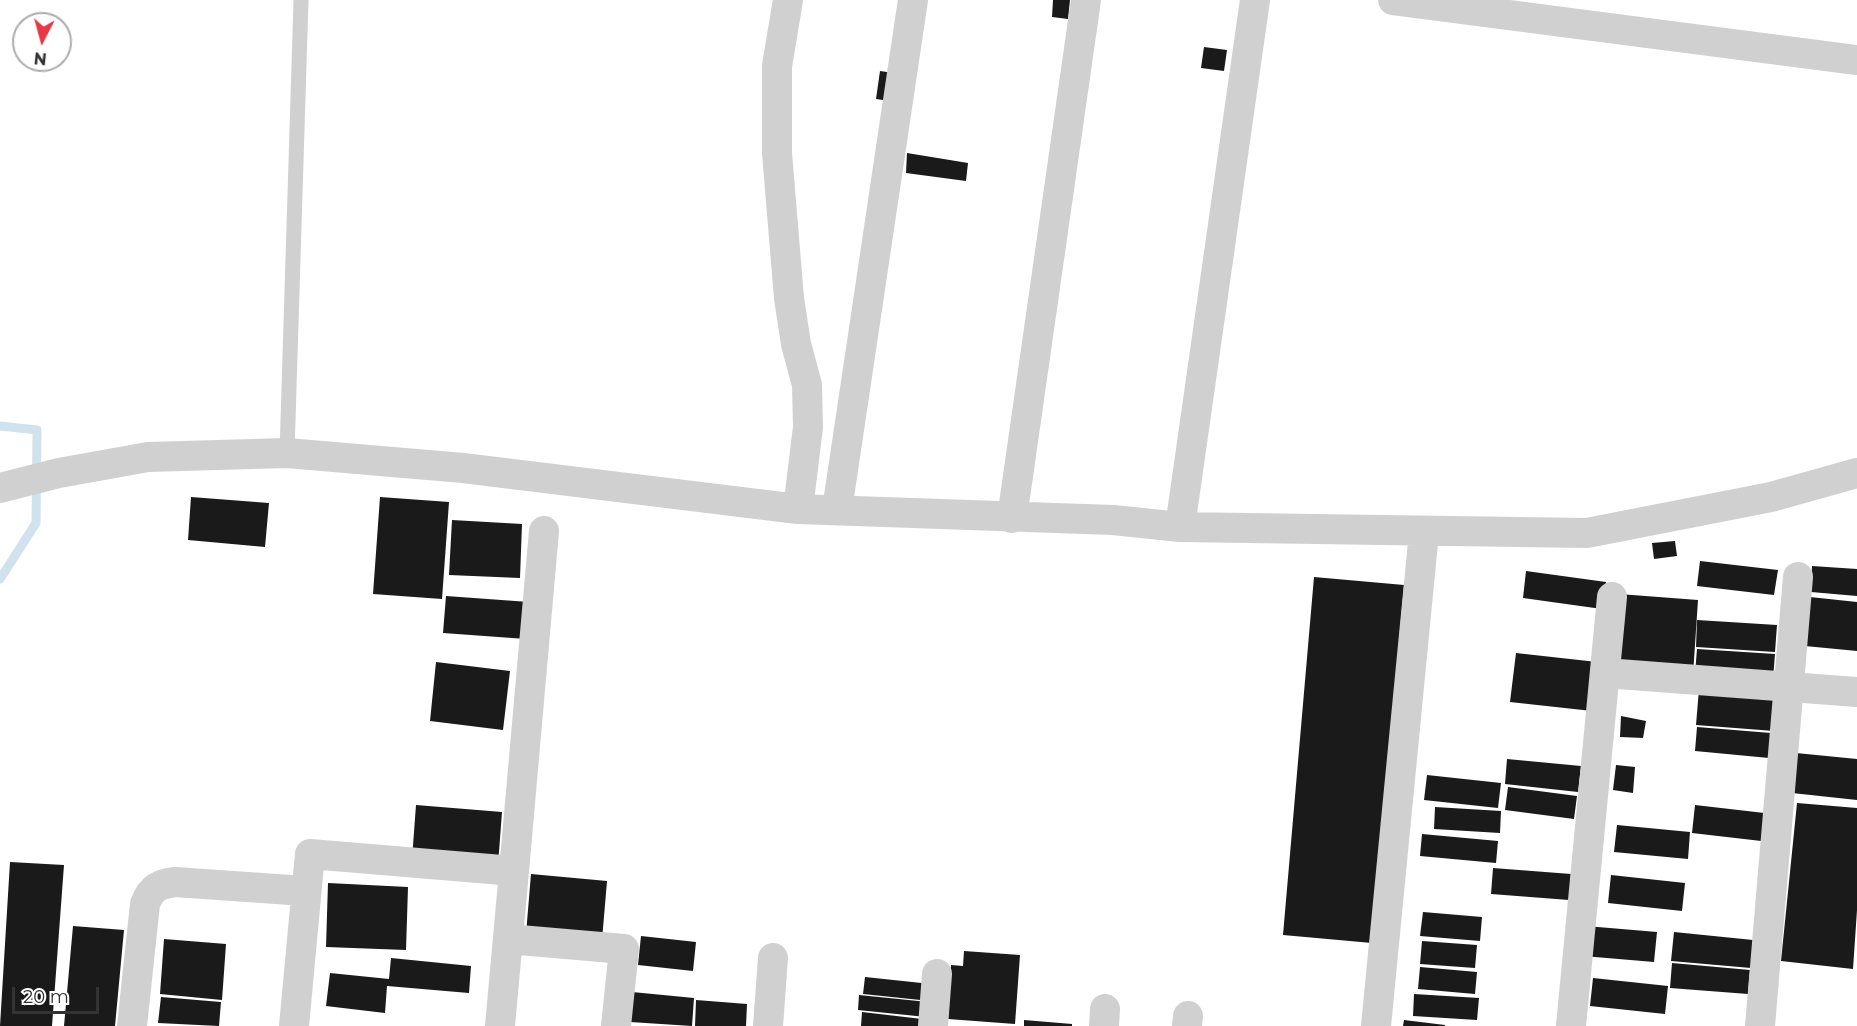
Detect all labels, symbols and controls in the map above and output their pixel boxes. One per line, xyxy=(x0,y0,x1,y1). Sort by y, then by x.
north arrow xyxy=(12,12,72,72)
text: N xyxy=(33,48,48,69)
scale bar xyxy=(15,975,102,1013)
text: 20 m xyxy=(23,986,69,1008)

